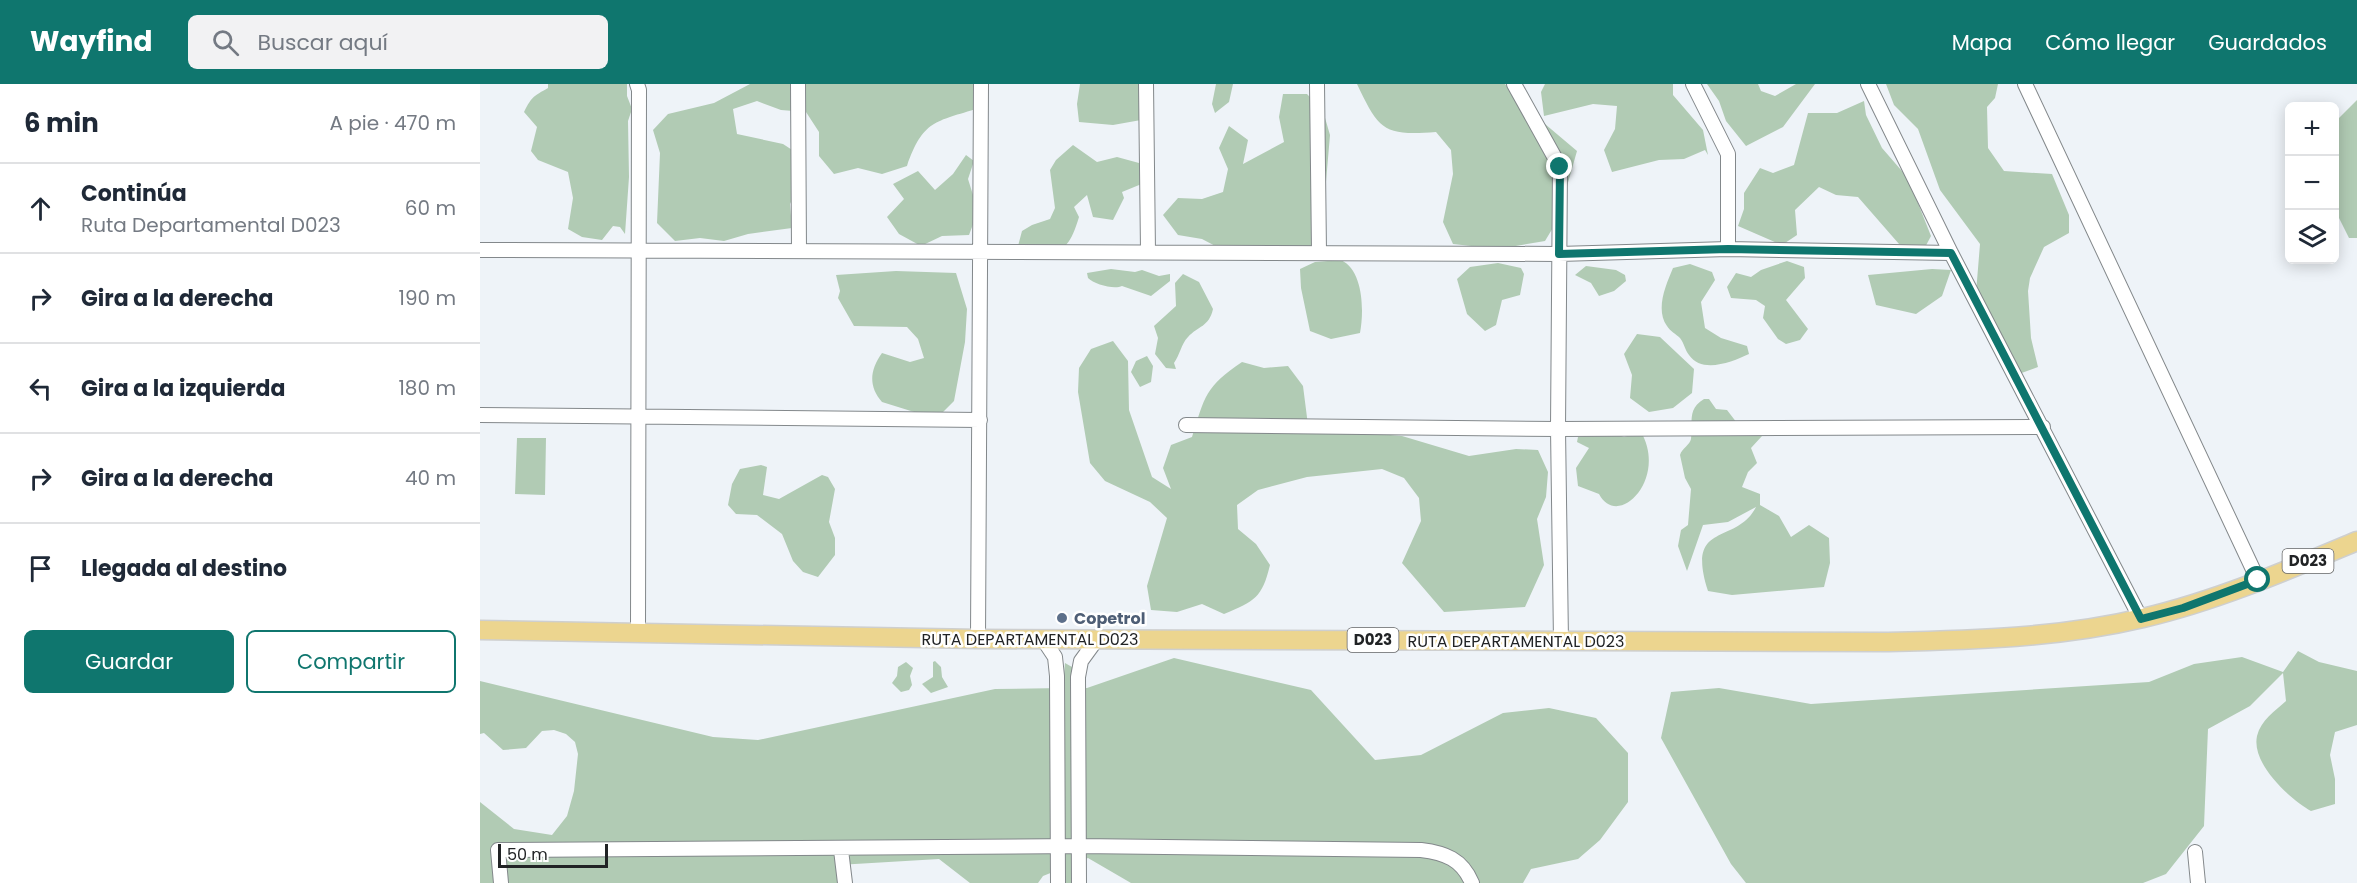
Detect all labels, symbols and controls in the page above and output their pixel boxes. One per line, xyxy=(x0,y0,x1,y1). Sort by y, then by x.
search box xyxy=(188,15,608,69)
text: Wayfind xyxy=(30,22,152,61)
icon: search xyxy=(209,26,242,59)
text: Buscar aquí xyxy=(257,27,388,58)
text: Mapa xyxy=(1952,28,2012,57)
text: Cómo llegar xyxy=(2045,28,2175,57)
text: Guardados xyxy=(2208,28,2327,57)
map controls xyxy=(2285,102,2339,264)
button: + xyxy=(2285,102,2339,156)
text: 6 min xyxy=(24,105,99,141)
text: A pie · 470 m xyxy=(329,109,456,137)
route end xyxy=(1546,153,1572,179)
button: − xyxy=(2285,156,2339,210)
text: Continúa xyxy=(81,178,187,209)
icon: ahead xyxy=(24,192,57,225)
text: 60 m xyxy=(405,194,456,222)
button: layers xyxy=(2285,210,2339,264)
text: Ruta Departamental D023 xyxy=(81,211,341,239)
icon: right xyxy=(24,282,57,315)
text: Gira a la derecha xyxy=(81,283,274,314)
text: 190 m xyxy=(399,284,456,312)
icon: left xyxy=(24,372,57,405)
text: Gira a la izquierda xyxy=(81,373,285,404)
text: 180 m xyxy=(398,374,456,402)
icon: right xyxy=(24,462,57,495)
text: Gira a la derecha xyxy=(81,463,274,494)
text: 40 m xyxy=(405,464,456,492)
road number: D023 xyxy=(2282,549,2334,573)
icon: arrive xyxy=(24,552,57,585)
text: Llegada al destino xyxy=(81,553,287,584)
route start xyxy=(2244,566,2270,592)
place label: Copetrol xyxy=(1074,607,1145,630)
marker: Copetrol xyxy=(1055,611,1069,625)
street label: RUTA DEPARTAMENTAL D023 xyxy=(922,628,1138,651)
road number: D023 xyxy=(1348,628,1398,652)
button: Guardar xyxy=(24,630,234,693)
button: Compartir xyxy=(246,630,456,693)
street label: RUTA DEPARTAMENTAL D023 xyxy=(1408,630,1624,653)
scale bar xyxy=(498,841,608,868)
text: 50 m xyxy=(507,843,548,866)

